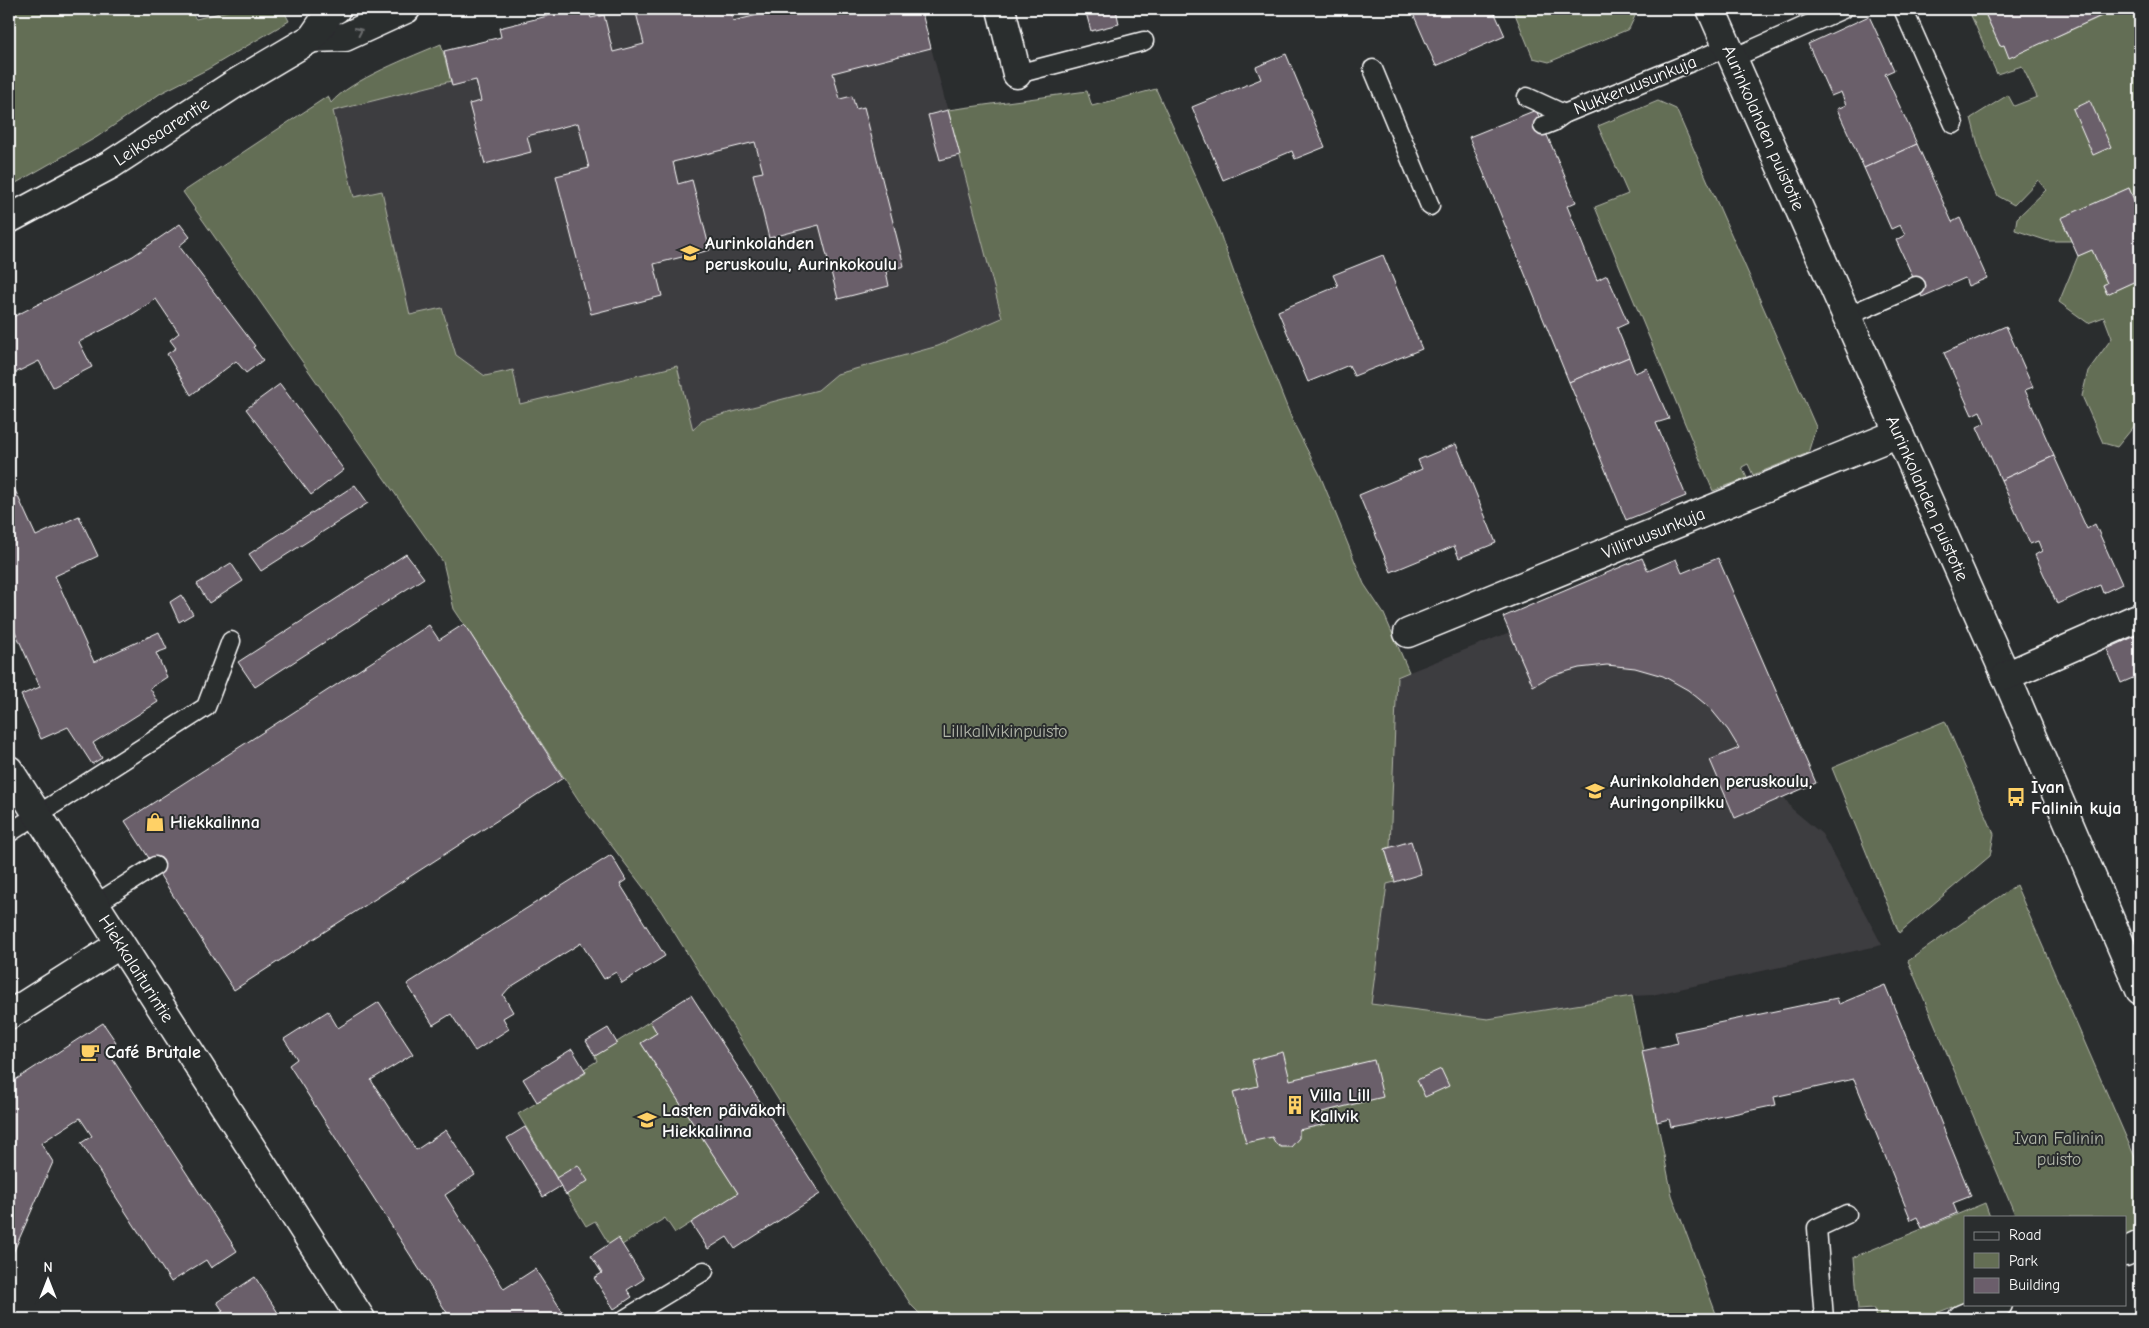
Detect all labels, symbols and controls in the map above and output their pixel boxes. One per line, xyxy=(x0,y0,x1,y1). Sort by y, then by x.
one-way arrow xyxy=(354,26,363,37)
street label: Aurinkolahden puistotie xyxy=(1717,42,1809,214)
street label: Nukkeruusunkuja xyxy=(1571,51,1700,120)
street label: Leikosaarentie xyxy=(110,93,213,171)
place label: Aurinkolahden peruskoulu, Aurinkokoulu xyxy=(705,233,897,275)
school or university icon: Aurinkolahden peruskoulu, Aurinkokoulu xyxy=(679,242,701,264)
street label: Aurinkolahden puistotie xyxy=(1881,412,1973,585)
street label: Villiruusunkuja xyxy=(1599,503,1708,564)
park label: Lillkallvikinpuisto xyxy=(942,721,1068,742)
place label: Aurinkolahden peruskoulu, Auringonpilkku xyxy=(1610,771,1812,813)
place label: Ivan Falinin kuja xyxy=(2031,777,2122,819)
school or university icon: Aurinkolahden peruskoulu, Auringonpilkku xyxy=(1584,780,1606,802)
bus stop icon: Ivan Falinin kuja xyxy=(2005,786,2027,808)
shop icon: Hiekkalinna xyxy=(144,811,166,833)
place label: Hiekkalinna xyxy=(170,812,260,833)
street label: Hiekkalaiturintie xyxy=(94,911,178,1027)
cafe icon: Café Brutale xyxy=(79,1041,101,1063)
place label: Café Brutale xyxy=(105,1042,201,1063)
place label: Villa Lill Kallvik xyxy=(1310,1085,1370,1127)
building icon: Villa Lill Kallvik xyxy=(1284,1094,1306,1116)
place label: Lasten päiväkoti Hiekkalinna xyxy=(662,1100,786,1142)
school or university icon: Lasten päiväkoti Hiekkalinna xyxy=(636,1109,658,1131)
park label: Ivan Falinin puisto xyxy=(2014,1128,2104,1170)
legend xyxy=(1964,1216,2126,1306)
text: Road xyxy=(2009,1226,2041,1244)
text: Park xyxy=(2009,1252,2038,1270)
north arrow xyxy=(22,1256,72,1306)
text: N xyxy=(43,1259,53,1276)
text: Building xyxy=(2009,1276,2060,1294)

